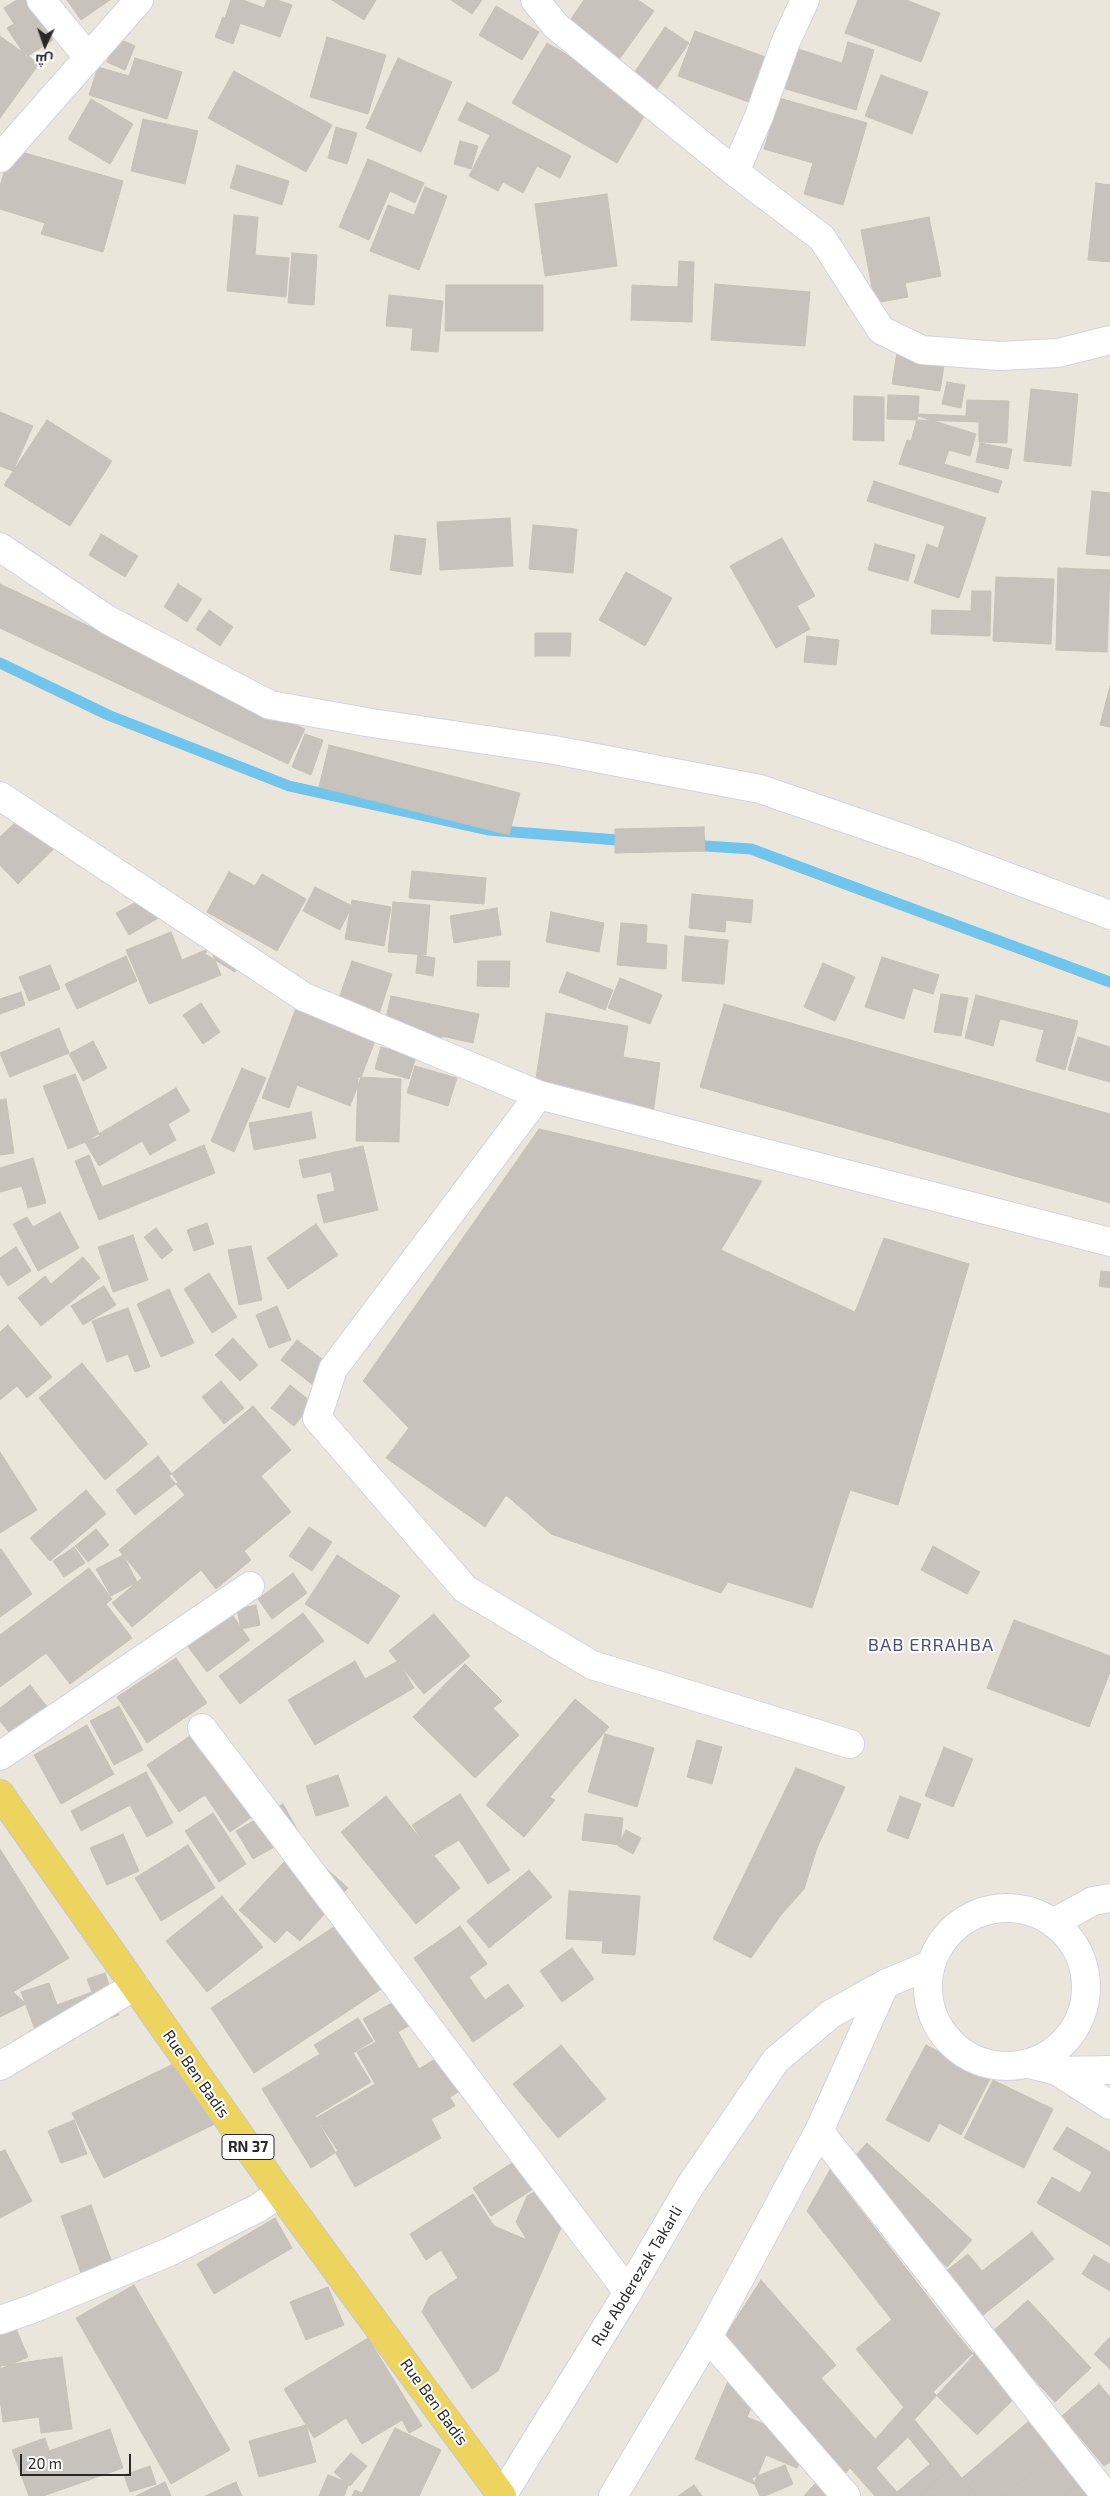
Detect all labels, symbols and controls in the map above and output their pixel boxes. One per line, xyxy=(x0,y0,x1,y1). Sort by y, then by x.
north arrow xyxy=(20,20,70,70)
text: ش xyxy=(35,52,54,69)
district label: BAB ERRAHBA xyxy=(866,1634,996,1656)
street label: Rue Ben Badis xyxy=(159,2027,233,2121)
road number: RN 37 xyxy=(222,2134,274,2160)
street label: Rue Abderezak Takarli xyxy=(588,2202,686,2350)
street label: Rue Ben Badis xyxy=(396,2355,472,2449)
scale bar xyxy=(22,2444,134,2476)
text: 20 m xyxy=(28,2454,62,2472)

